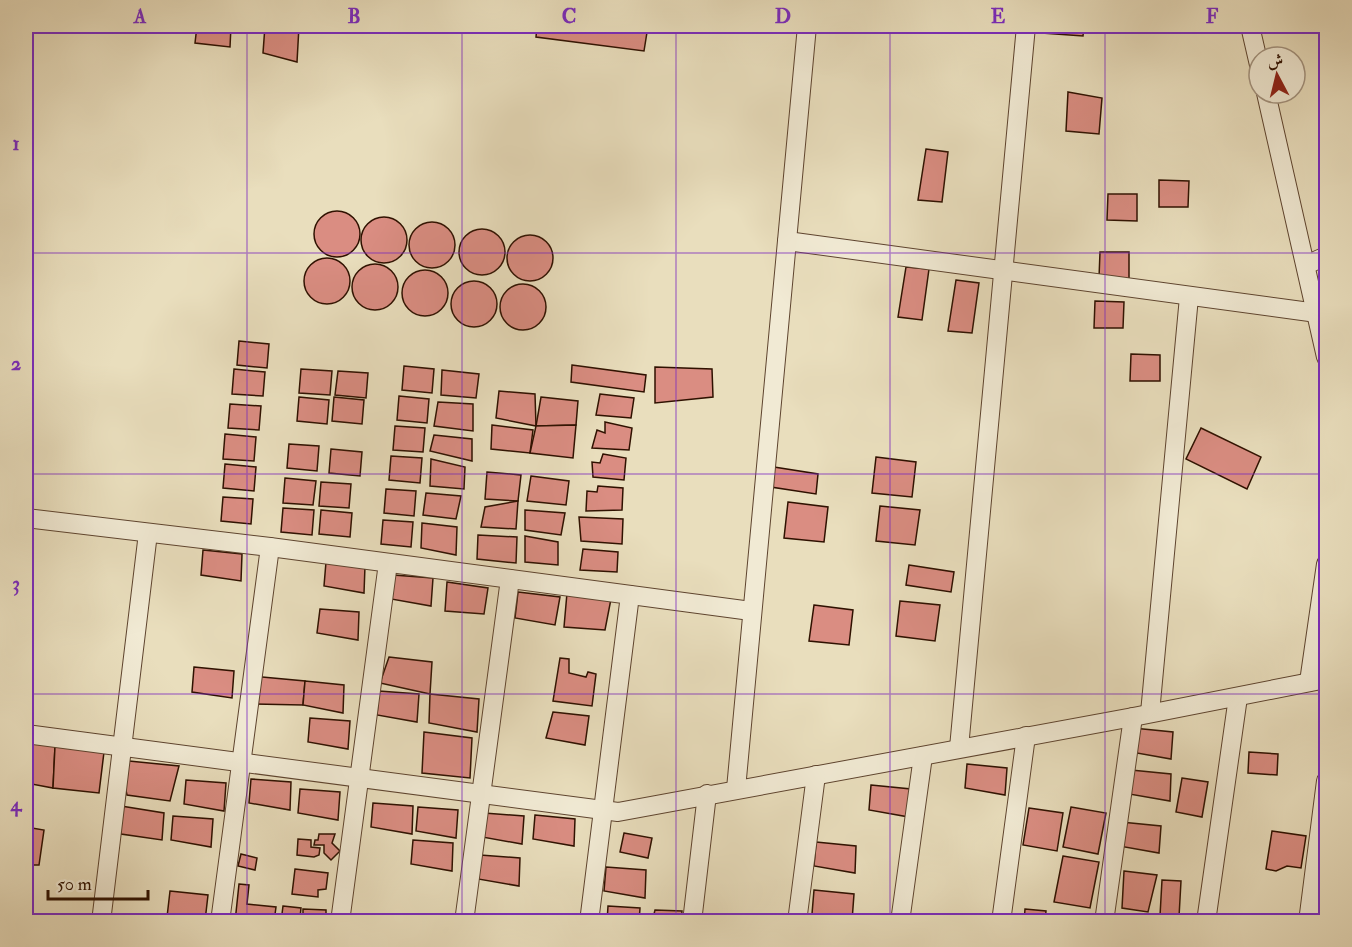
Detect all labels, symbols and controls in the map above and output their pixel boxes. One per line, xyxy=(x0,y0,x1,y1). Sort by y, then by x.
text: A xyxy=(133,4,147,29)
text: B xyxy=(347,4,361,29)
text: C xyxy=(562,4,576,29)
text: D xyxy=(775,4,791,29)
text: E xyxy=(991,4,1006,29)
text: F xyxy=(1206,4,1219,29)
north arrow xyxy=(1247,45,1307,105)
text: ش xyxy=(1266,50,1284,72)
text: 1 xyxy=(12,131,20,156)
text: 2 xyxy=(11,351,21,376)
text: 3 xyxy=(12,571,20,596)
text: 4 xyxy=(10,792,23,817)
scale bar xyxy=(48,863,148,901)
text: 50 m xyxy=(57,873,92,896)

